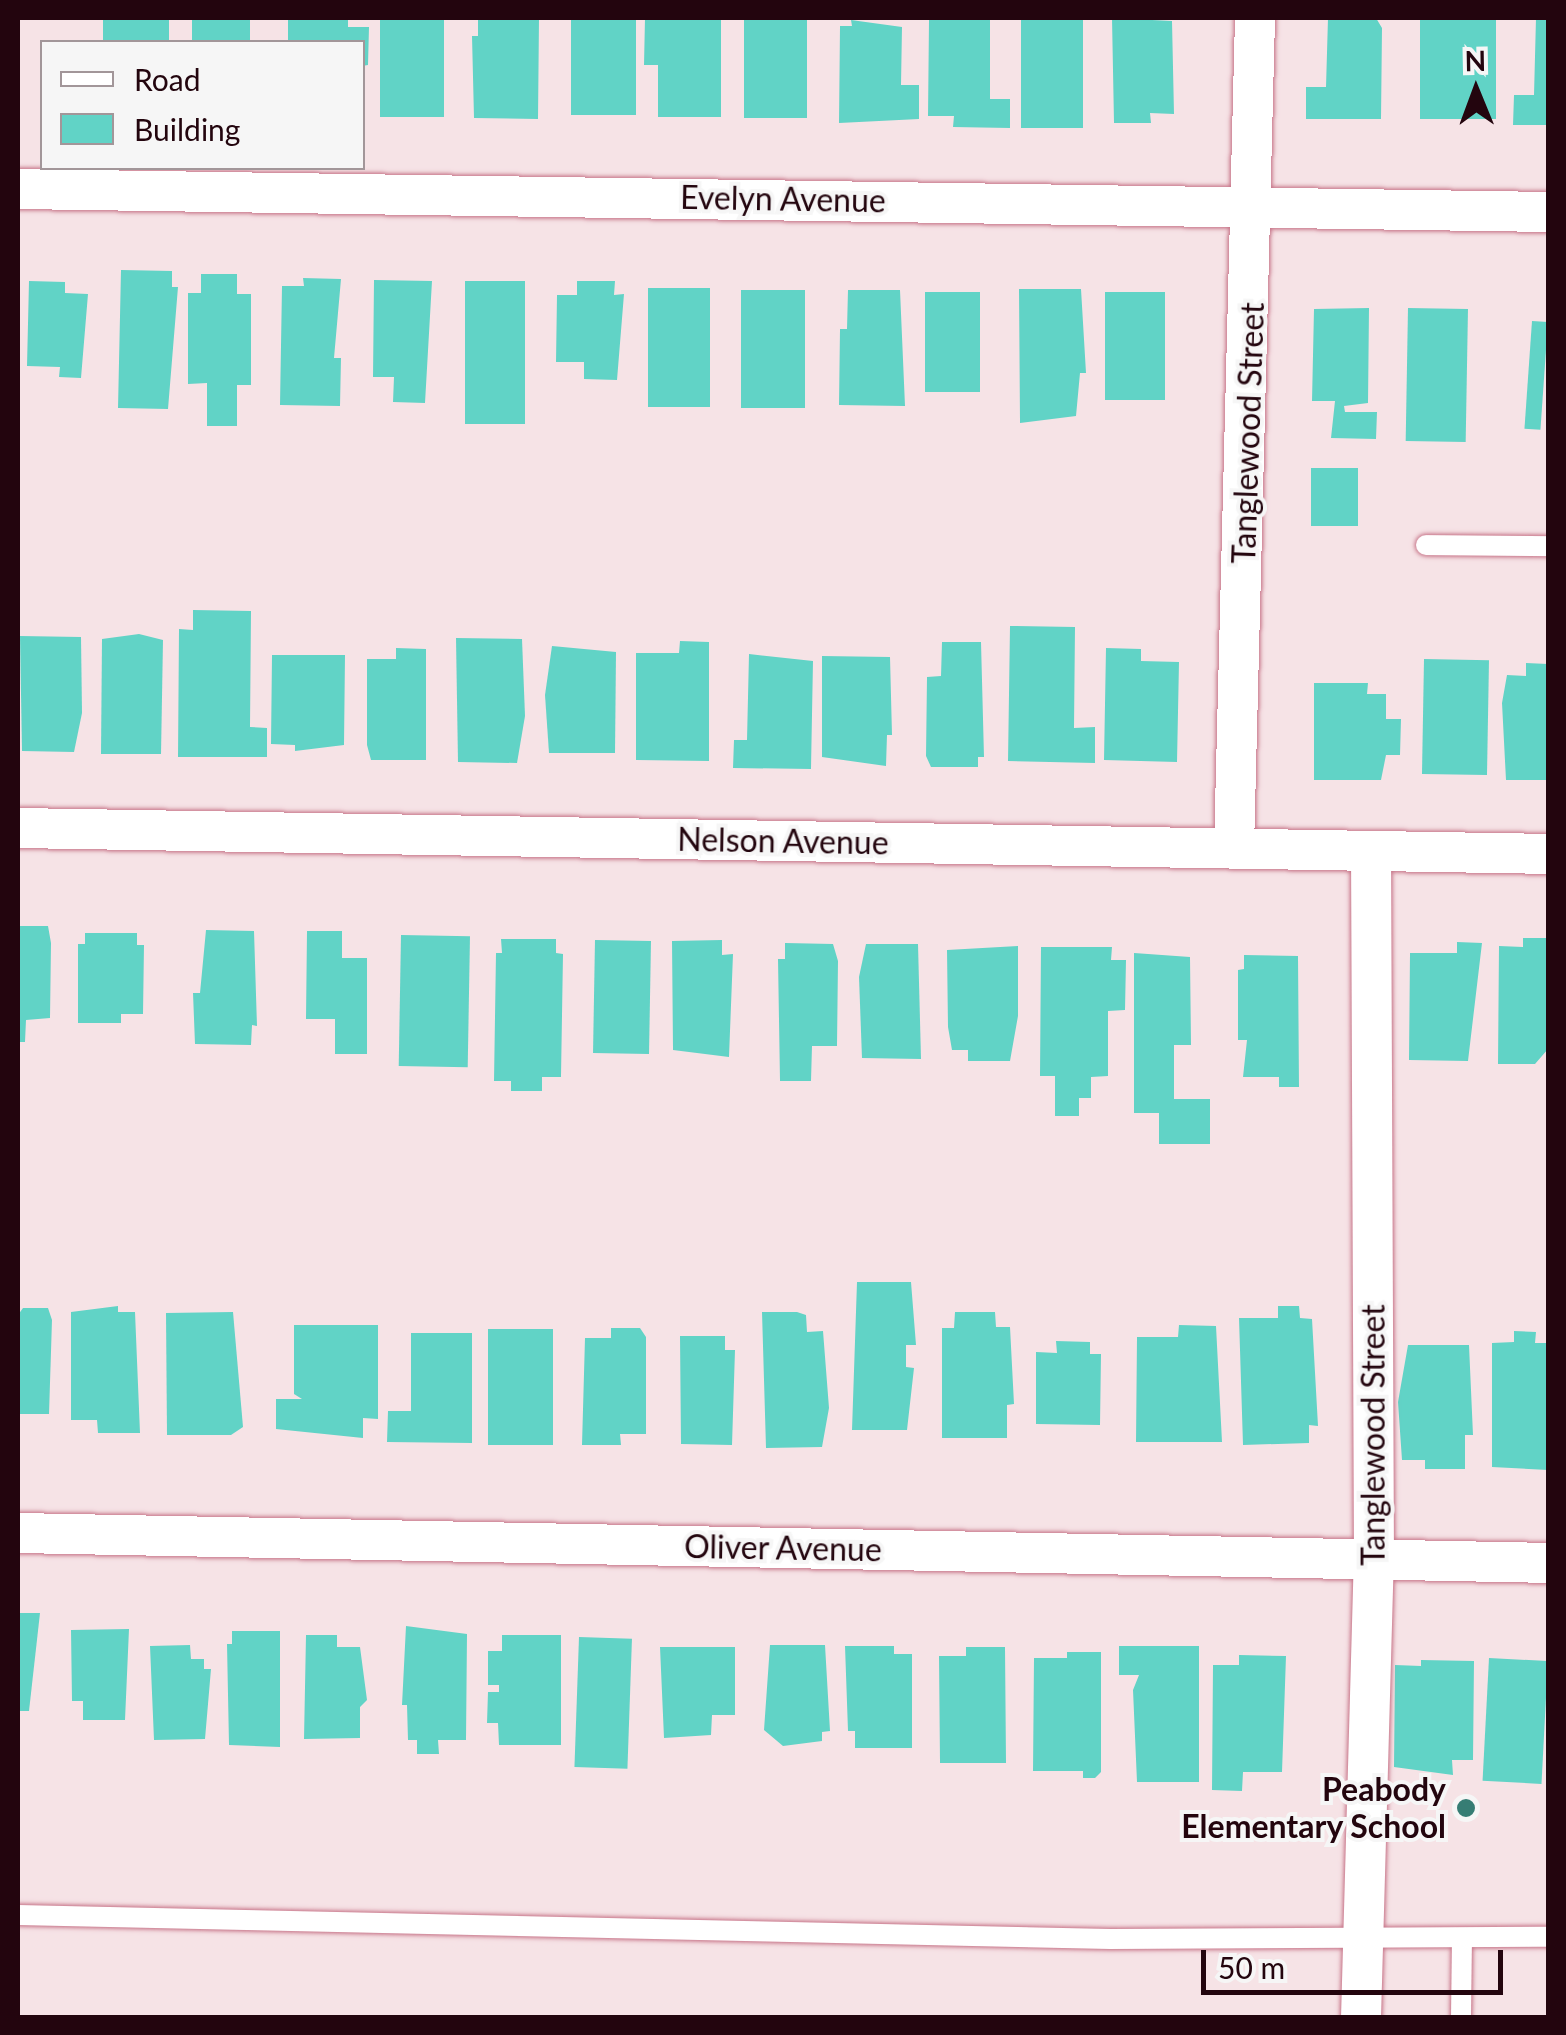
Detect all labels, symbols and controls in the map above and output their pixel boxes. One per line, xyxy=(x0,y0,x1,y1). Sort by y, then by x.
legend xyxy=(40,40,365,170)
north arrow xyxy=(1426,40,1526,140)
text: N xyxy=(1464,43,1487,77)
text: Road xyxy=(134,61,201,97)
text: Building xyxy=(134,111,240,147)
street label: Evelyn Avenue xyxy=(679,178,887,220)
street label: Tanglewood Street xyxy=(1224,302,1272,564)
street label: Nelson Avenue xyxy=(676,820,890,862)
street label: Tanglewood Street xyxy=(1354,1304,1392,1566)
street label: Oliver Avenue xyxy=(683,1527,883,1569)
place label: Peabody Elementary School xyxy=(1180,1771,1446,1846)
marker: Peabody Elementary School xyxy=(1455,1797,1477,1819)
scale bar xyxy=(1206,1930,1508,1992)
text: 50 m xyxy=(1218,1949,1285,1985)

